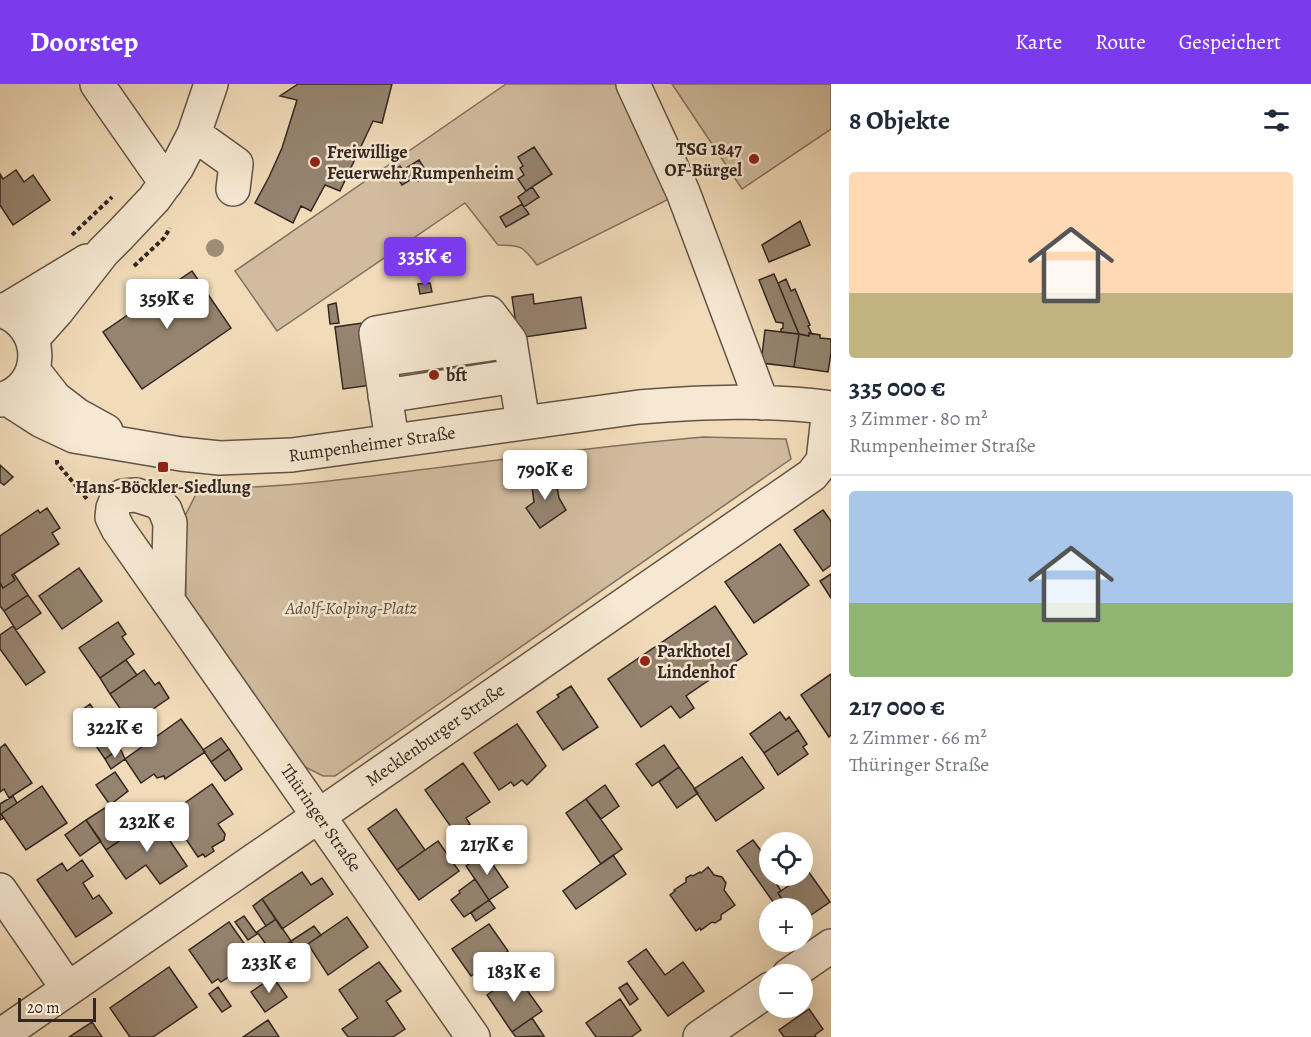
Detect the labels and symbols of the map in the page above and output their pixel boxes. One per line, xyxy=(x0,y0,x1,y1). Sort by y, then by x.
place label: TSG 1847 OF-Bürgel xyxy=(665,137,742,182)
place label: Freiwillige Feuerwehr Rumpenheim xyxy=(327,140,514,185)
marker: TSG 1847 OF-Bürgel xyxy=(747,152,761,166)
marker: Freiwillige Feuerwehr Rumpenheim xyxy=(308,155,322,169)
pin: 335K € xyxy=(376,237,474,288)
pin: 359K € xyxy=(118,279,216,330)
place label: bft xyxy=(445,363,467,387)
marker: bft xyxy=(427,368,441,382)
street label: Rumpenheimer Straße xyxy=(287,420,457,468)
pin: 790K € xyxy=(496,450,594,501)
marker: Hans-Böckler-Siedlung xyxy=(156,460,170,474)
place label: Hans-Böckler-Siedlung xyxy=(75,475,252,499)
park label: Adolf-Kolping-Platz xyxy=(284,596,418,620)
place label: Parkhotel Lindenhof xyxy=(657,639,738,684)
marker: Parkhotel Lindenhof xyxy=(638,654,652,668)
street label: Mecklenburger Straße xyxy=(361,678,509,792)
pin: 322K € xyxy=(66,708,164,759)
street label: Thüringer Straße xyxy=(275,759,367,877)
pin: 232K € xyxy=(98,802,196,853)
pin: 217K € xyxy=(438,825,536,876)
pin: 233K € xyxy=(220,943,318,994)
pin: 183K € xyxy=(465,952,563,1003)
scale bar xyxy=(18,995,96,1022)

